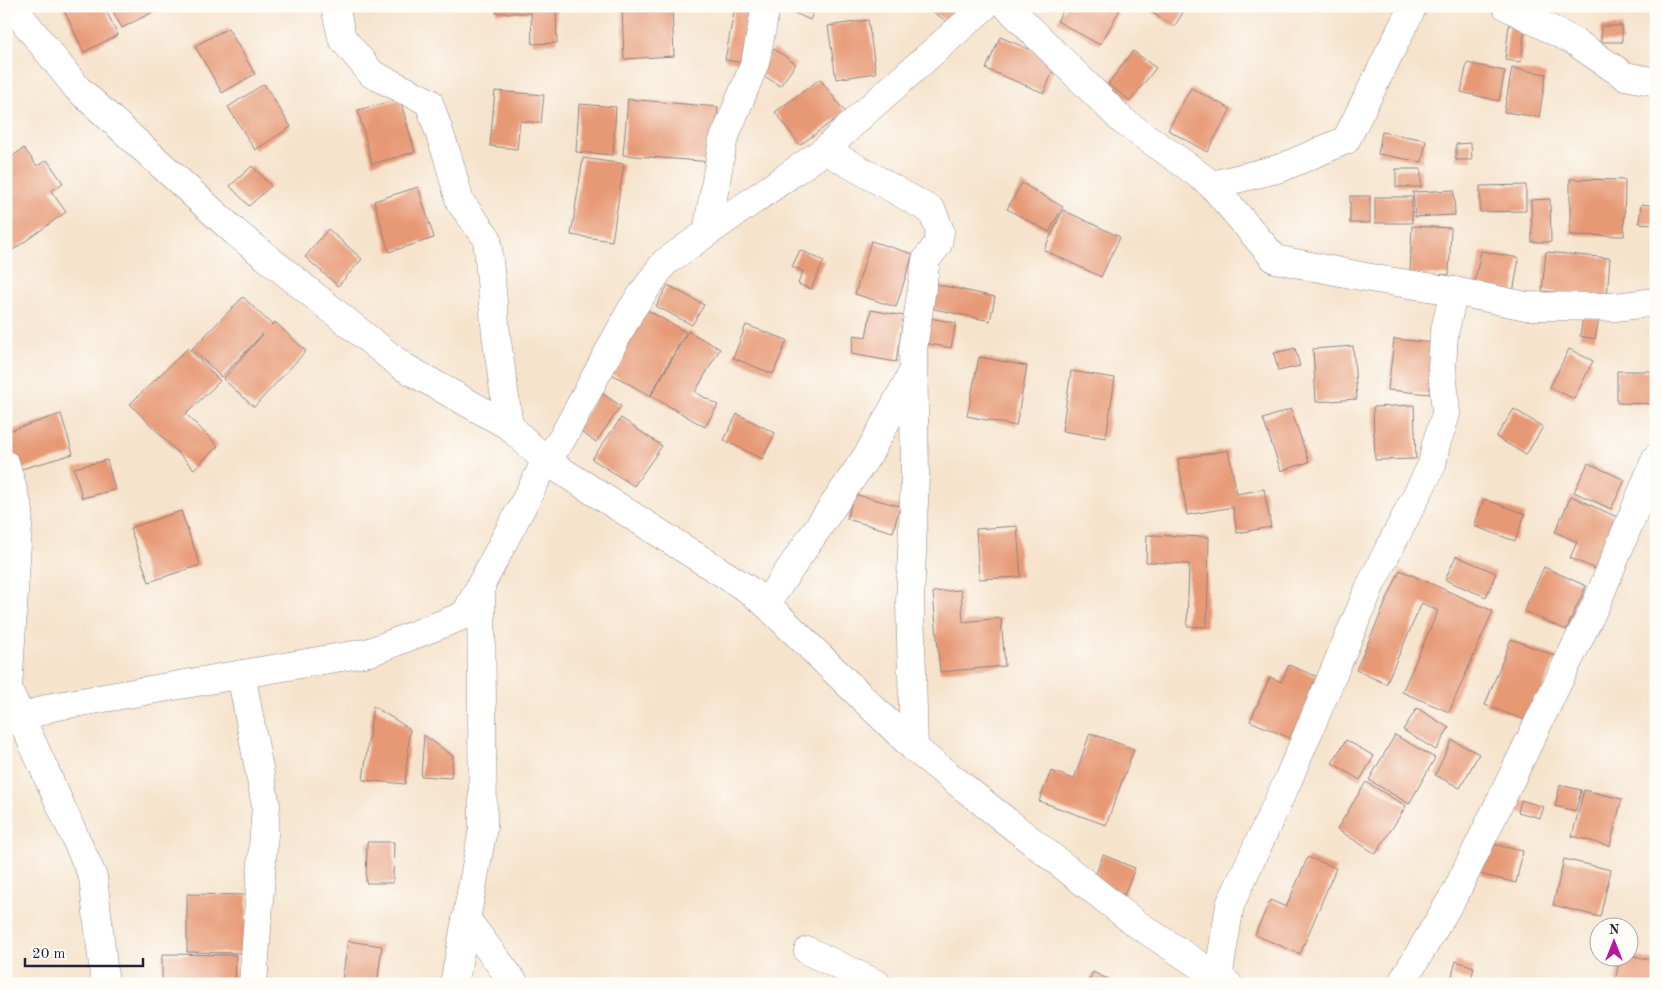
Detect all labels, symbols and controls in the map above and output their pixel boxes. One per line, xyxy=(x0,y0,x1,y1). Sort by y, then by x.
north arrow xyxy=(1590,918,1640,968)
text: N xyxy=(1609,923,1620,937)
scale bar xyxy=(25,935,142,967)
text: 20 m xyxy=(32,947,66,962)

